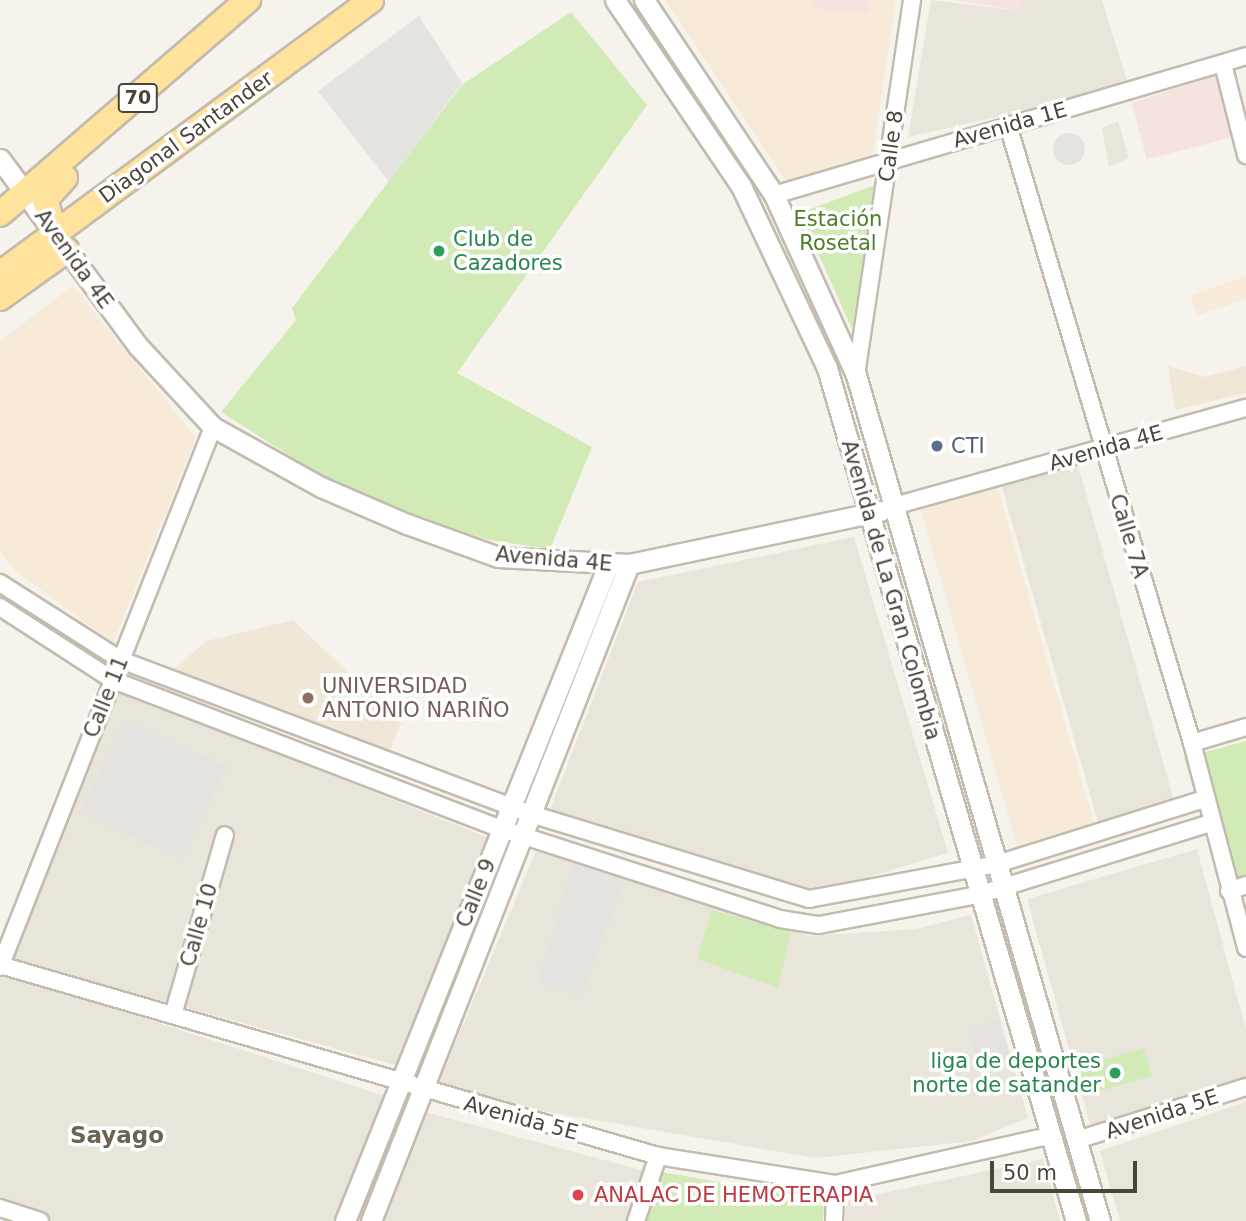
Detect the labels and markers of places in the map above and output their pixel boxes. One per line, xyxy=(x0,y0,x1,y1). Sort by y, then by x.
place label: Club de Cazadores xyxy=(453,226,563,276)
marker: Club de Cazadores xyxy=(431,243,447,259)
place label: CTI xyxy=(951,433,985,459)
marker: CTI xyxy=(929,438,945,454)
place label: UNIVERSIDAD ANTONIO NARIÑO xyxy=(322,673,510,723)
marker: UNIVERSIDAD ANTONIO NARIÑO xyxy=(300,690,316,706)
place label: liga de deportes norte de satander xyxy=(912,1048,1101,1098)
marker: liga de deportes norte de satander xyxy=(1107,1065,1123,1081)
place label: ANALAC DE HEMOTERAPIA xyxy=(594,1182,873,1208)
marker: ANALAC DE HEMOTERAPIA xyxy=(568,1185,588,1205)

